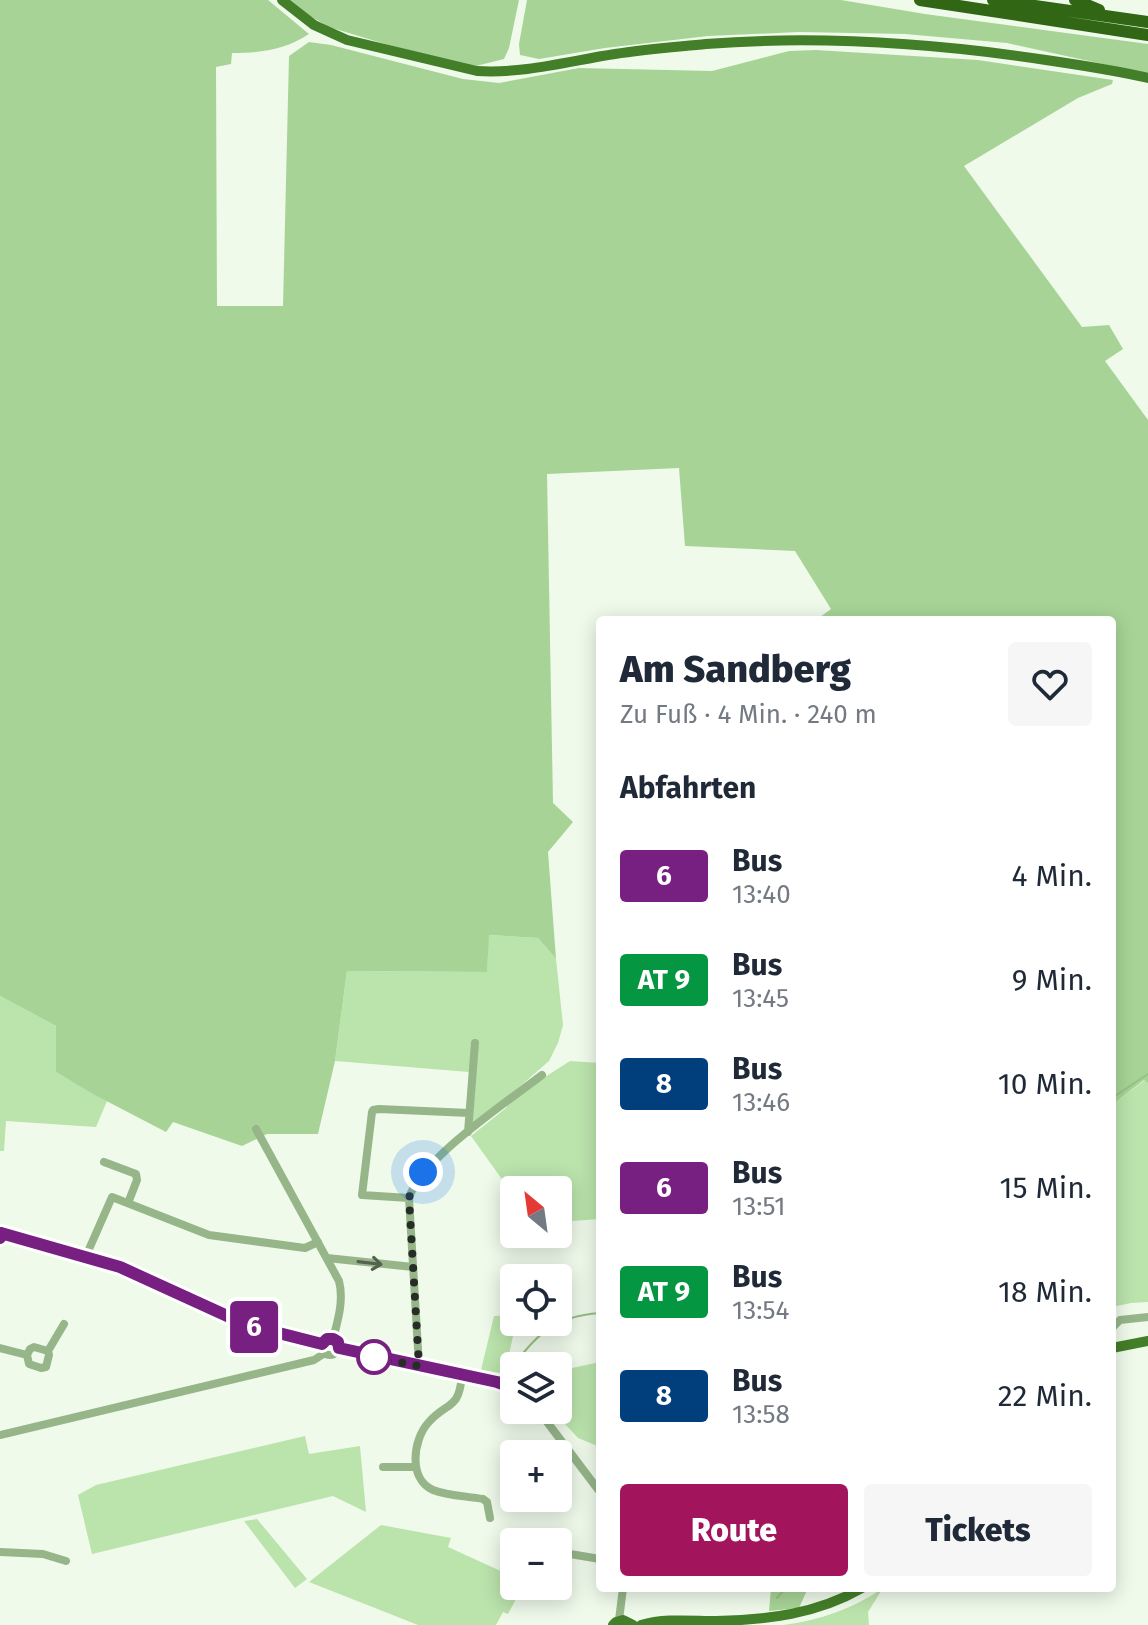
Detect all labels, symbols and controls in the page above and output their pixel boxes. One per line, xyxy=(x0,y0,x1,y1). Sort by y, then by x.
button: heart xyxy=(1008,642,1092,726)
text: Am Sandberg xyxy=(620,646,851,692)
text: Zu Fuß · 4 Min. · 240 m xyxy=(620,699,877,730)
text: Abfahrten xyxy=(620,770,756,806)
text: Bus xyxy=(732,843,782,879)
text: 4 Min. xyxy=(1012,858,1092,894)
text: 6 xyxy=(656,859,672,892)
text: 13:40 xyxy=(732,879,791,910)
text: Bus xyxy=(732,947,782,983)
text: 9 Min. xyxy=(1012,962,1092,998)
text: AT 9 xyxy=(638,963,690,996)
text: 13:45 xyxy=(732,983,789,1014)
text: Bus xyxy=(732,1051,782,1087)
text: 10 Min. xyxy=(998,1066,1092,1102)
text: 8 xyxy=(656,1067,672,1100)
text: 13:46 xyxy=(732,1087,790,1118)
your location xyxy=(403,1152,443,1192)
text: Bus xyxy=(732,1155,782,1191)
text: 15 Min. xyxy=(999,1170,1092,1206)
text: 6 xyxy=(656,1171,672,1204)
north arrow xyxy=(500,1176,572,1248)
map controls xyxy=(500,1176,572,1600)
text: 13:51 xyxy=(732,1191,786,1222)
one-way arrow xyxy=(356,1255,383,1270)
text: Bus xyxy=(732,1259,782,1295)
button: locate xyxy=(500,1264,572,1336)
text: 18 Min. xyxy=(998,1274,1092,1310)
text: AT 9 xyxy=(638,1275,690,1308)
text: 13:54 xyxy=(732,1295,789,1326)
line badge: 6 xyxy=(228,1301,280,1353)
text: 6 xyxy=(246,1310,262,1343)
unlabelled marker xyxy=(357,1340,391,1374)
button: layers xyxy=(500,1352,572,1424)
text: Bus xyxy=(732,1363,782,1399)
text: 22 Min. xyxy=(998,1378,1092,1414)
text: 8 xyxy=(656,1379,672,1412)
text: 13:58 xyxy=(732,1399,790,1430)
button: + xyxy=(500,1440,572,1512)
button: Route xyxy=(620,1484,848,1576)
button: Tickets xyxy=(864,1484,1092,1576)
button: − xyxy=(500,1528,572,1600)

